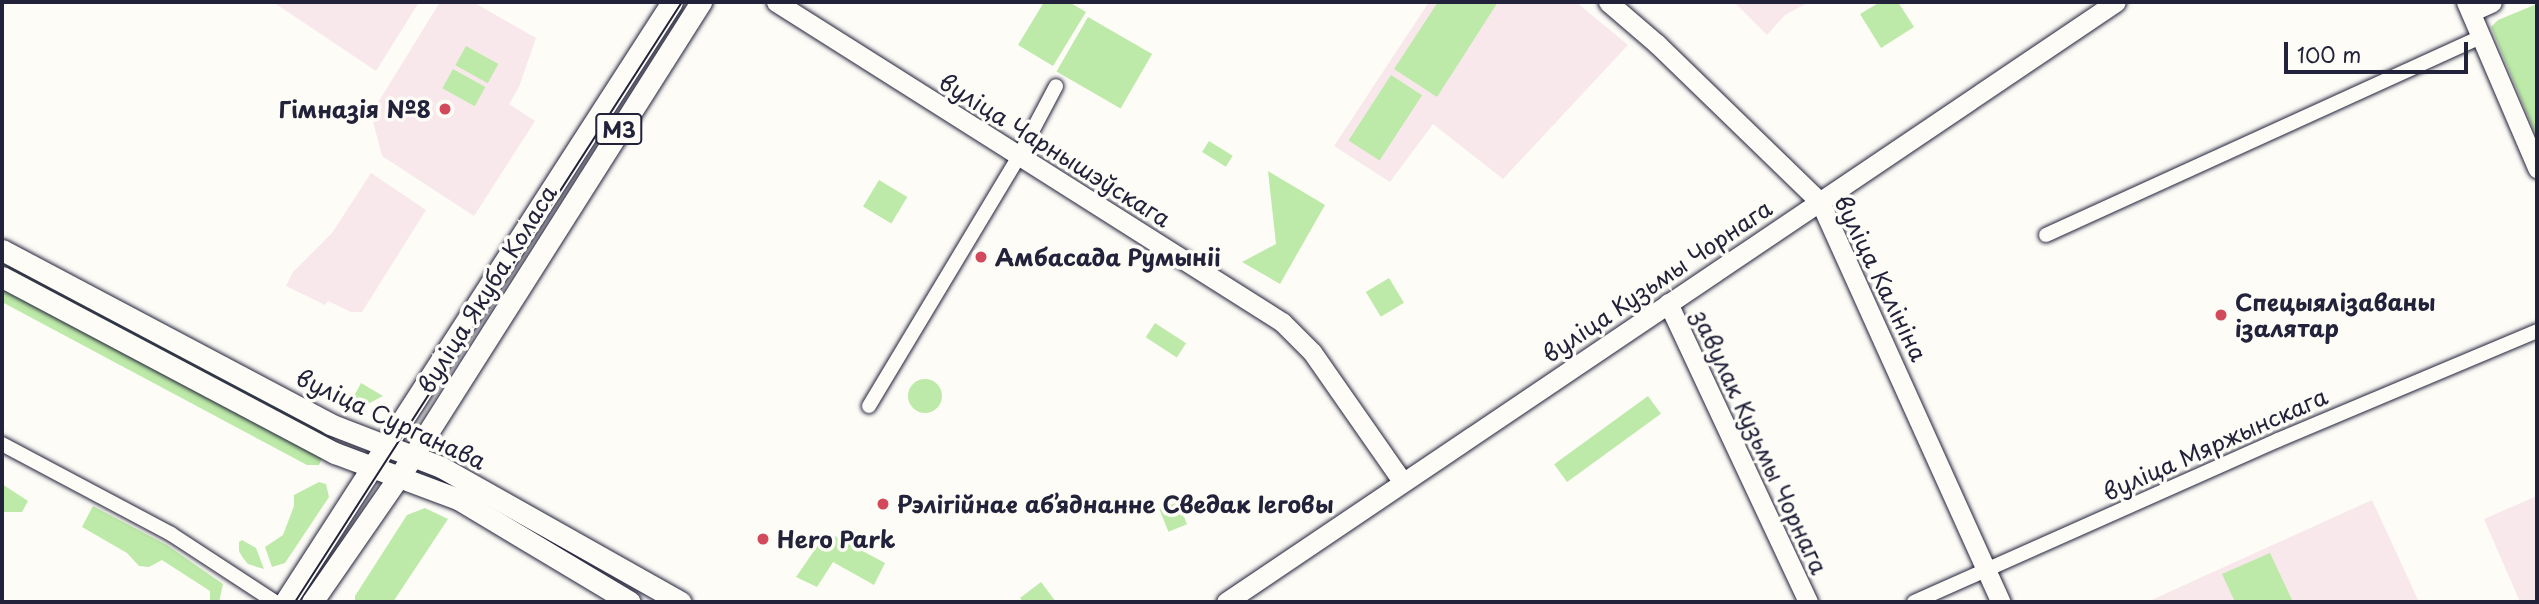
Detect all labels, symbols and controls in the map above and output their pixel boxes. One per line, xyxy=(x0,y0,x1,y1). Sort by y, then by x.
scale bar xyxy=(2287,28,2471,72)
text: 100 m xyxy=(2297,38,2361,70)
street label: вуліца Чарнышэўскага xyxy=(935,68,1175,232)
place label: Гімназія №8 xyxy=(279,95,431,123)
marker: Гімназія №8 xyxy=(437,101,453,117)
road number: М3 xyxy=(594,111,644,146)
street label: вуліца Якуба Коласа xyxy=(412,180,562,398)
street label: вуліца Калініна xyxy=(1829,191,1933,365)
street label: вуліца Кузьмы Чорнага xyxy=(1537,194,1777,368)
place label: Амбасада Румыніі xyxy=(995,243,1222,271)
marker: Амбасада Румыніі xyxy=(973,249,989,265)
place label: Спецыялізаваны ізалятар xyxy=(2235,288,2436,342)
street label: завулак Кузьмы Чорнага xyxy=(1686,305,1834,579)
marker: Спецыялізаваны ізалятар xyxy=(2213,307,2229,323)
street label: вуліца Сурганава xyxy=(292,363,490,475)
street label: вуліца Мяржынскага xyxy=(2099,382,2331,506)
place label: Рэлігійнае абʼяднанне Сведак Іеговы xyxy=(897,490,1335,518)
marker: Рэлігійнае абʼяднанне Сведак Іеговы xyxy=(875,496,891,512)
place label: Hero Park xyxy=(777,525,896,553)
marker: Hero Park xyxy=(755,531,771,547)

